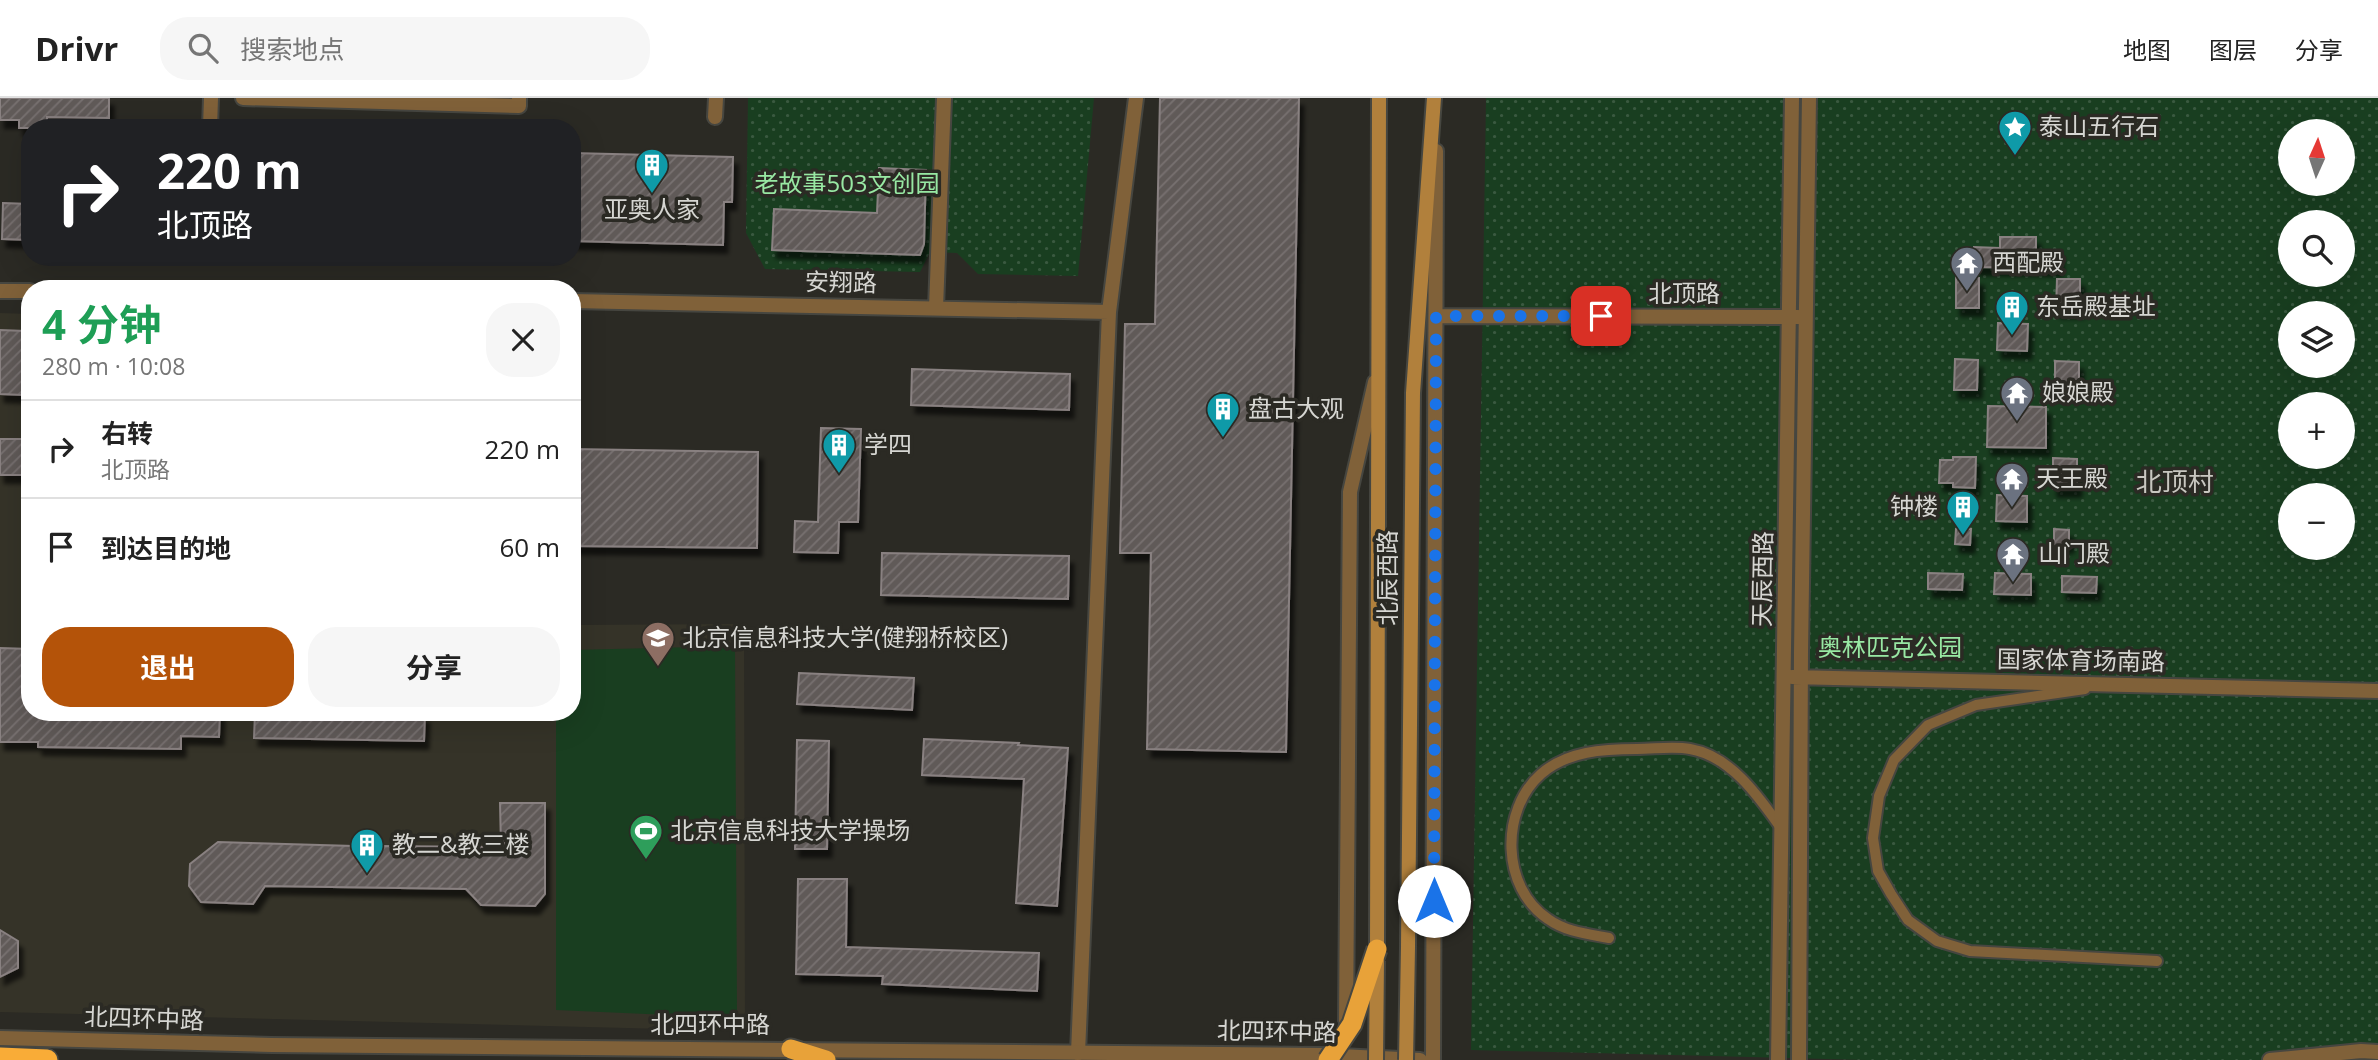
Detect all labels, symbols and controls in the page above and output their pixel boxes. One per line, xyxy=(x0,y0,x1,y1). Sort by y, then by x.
search box xyxy=(160,17,650,80)
text: Drivr xyxy=(35,26,118,71)
icon: search xyxy=(184,29,222,67)
text: 搜索地点 xyxy=(240,31,344,67)
text: 地图 xyxy=(2123,33,2171,66)
text: 图层 xyxy=(2209,33,2257,66)
text: 分享 xyxy=(2295,33,2343,66)
place icon: 泰山五行石 xyxy=(1996,108,2034,157)
place label: 泰山五行石 xyxy=(2039,109,2159,142)
north arrow xyxy=(2278,119,2356,196)
map controls xyxy=(2278,119,2355,560)
text: 220 m xyxy=(157,137,302,203)
building icon: 亚奥人家 xyxy=(633,146,671,195)
icon: right xyxy=(42,147,133,238)
park label: 老故事503文创园 xyxy=(754,166,940,199)
place label: 亚奥人家 xyxy=(604,192,700,225)
text: 北顶路 xyxy=(157,203,253,246)
button: search xyxy=(2278,210,2355,287)
temple icon: 西配殿 xyxy=(1948,244,1986,293)
place label: 西配殿 xyxy=(1992,245,2064,278)
street label: 安翔路 xyxy=(805,264,877,299)
street label: 北顶路 xyxy=(1648,276,1720,309)
pin xyxy=(1571,286,1631,346)
building icon: 东岳殿基址 xyxy=(1993,288,2031,337)
place label: 东岳殿基址 xyxy=(2036,289,2156,322)
text: 4 分钟 xyxy=(42,295,161,352)
icon: arrive xyxy=(1582,297,1620,335)
button: layers xyxy=(2278,301,2355,378)
button: close xyxy=(486,303,560,377)
text: 280 m · 10:08 xyxy=(42,350,185,382)
temple icon: 娘娘殿 xyxy=(1998,374,2036,423)
place label: 娘娘殿 xyxy=(2042,375,2114,408)
building icon: 盘古大观 xyxy=(1204,390,1242,439)
place label: 盘古大观 xyxy=(1248,391,1344,424)
button: + xyxy=(2278,392,2355,469)
text: 右转 xyxy=(101,415,153,451)
building icon: 学四 xyxy=(820,426,858,475)
place label: 学四 xyxy=(864,427,912,460)
icon: right xyxy=(42,430,80,468)
text: 220 m xyxy=(485,431,560,467)
text: 北顶路 xyxy=(101,453,170,485)
temple icon: 天王殿 xyxy=(1993,460,2031,509)
place label: 天王殿 xyxy=(2036,461,2108,494)
district label: 北顶村 xyxy=(2136,463,2214,499)
button: − xyxy=(2278,483,2355,560)
building icon: 钟楼 xyxy=(1944,488,1982,537)
place label: 钟楼 xyxy=(1890,489,1938,522)
icon: arrive xyxy=(42,528,80,566)
text: 60 m xyxy=(499,529,560,565)
text: 到达目的地 xyxy=(101,530,231,566)
street label: 北辰西路 xyxy=(1370,530,1403,626)
street label: 天辰西路 xyxy=(1744,531,1779,627)
temple icon: 山门殿 xyxy=(1994,535,2032,584)
place label: 山门殿 xyxy=(2038,536,2110,569)
school or university icon: 北京信息科技大学(健翔桥校区) xyxy=(639,619,677,668)
place label: 北京信息科技大学(健翔桥校区) xyxy=(682,620,1008,653)
button: 退出 xyxy=(42,627,294,707)
button: 分享 xyxy=(308,627,560,707)
park label: 奥林匹克公园 xyxy=(1818,630,1962,663)
street label: 国家体育场南路 xyxy=(1997,642,2165,677)
sports icon: 北京信息科技大学操场 xyxy=(627,812,665,861)
place label: 北京信息科技大学操场 xyxy=(670,813,910,846)
building icon: 教二&教三楼 xyxy=(348,826,386,875)
place label: 教二&教三楼 xyxy=(392,827,529,860)
position arrow xyxy=(1397,864,1471,938)
street label: 北四环中路 xyxy=(84,999,205,1036)
street label: 北四环中路 xyxy=(650,1007,770,1040)
street label: 北四环中路 xyxy=(1217,1013,1337,1048)

